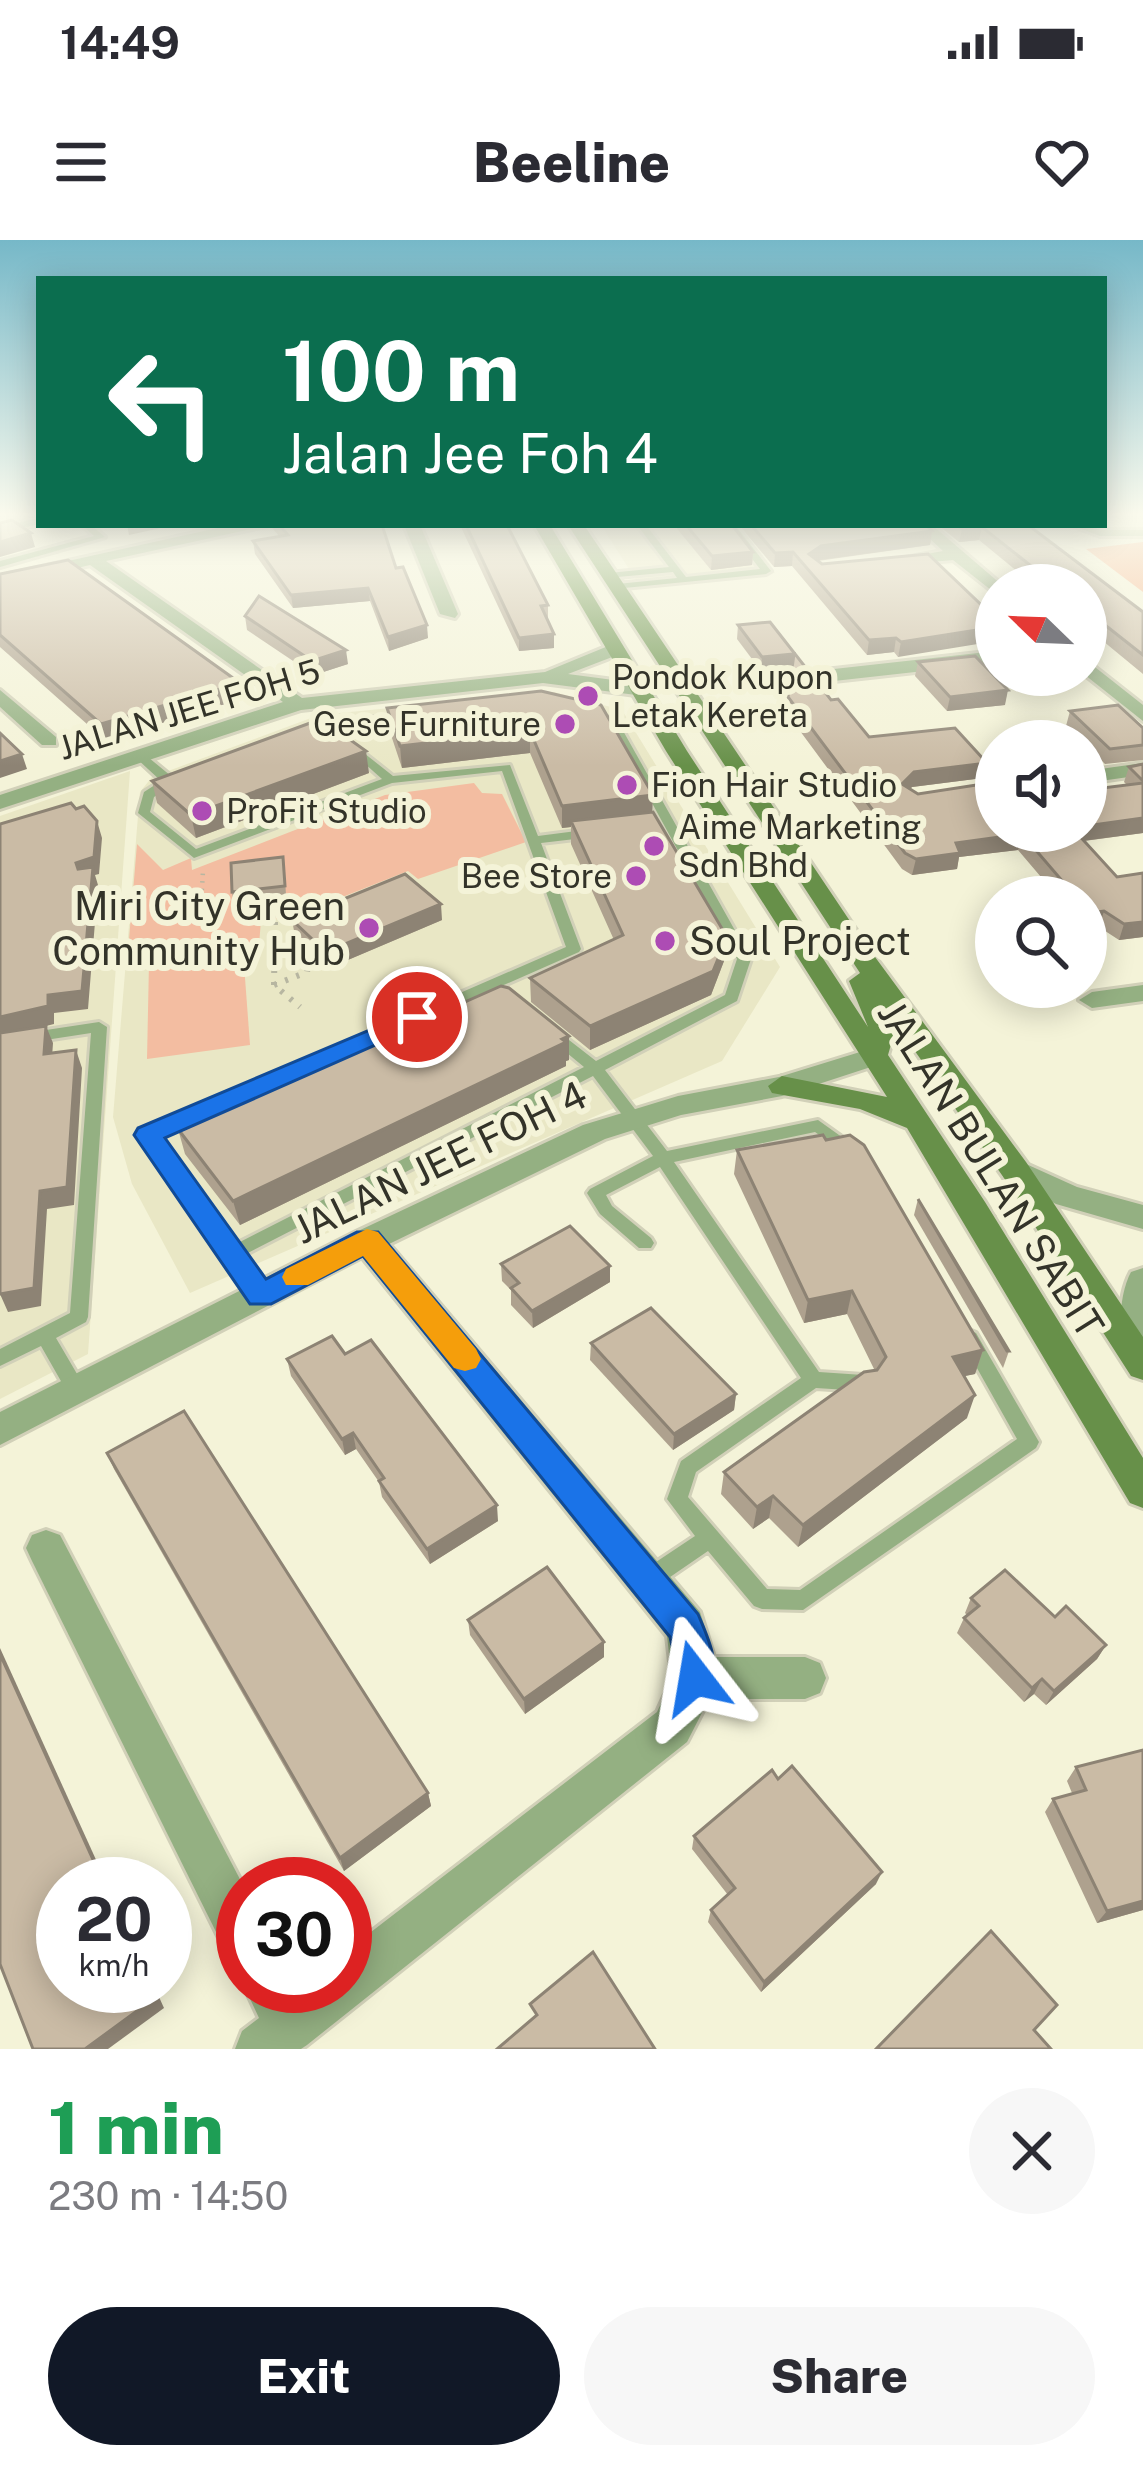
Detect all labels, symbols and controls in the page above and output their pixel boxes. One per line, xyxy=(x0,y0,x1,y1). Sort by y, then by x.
text: 14:49 xyxy=(60,16,180,69)
icon: menu xyxy=(48,129,114,195)
icon: heart xyxy=(1029,129,1095,195)
text: Beeline xyxy=(473,131,670,194)
text: 100 m xyxy=(282,321,520,420)
icon: left xyxy=(84,324,240,480)
text: Jalan Jee Foh 4 xyxy=(282,422,658,485)
north arrow xyxy=(975,564,1107,696)
map controls xyxy=(975,564,1107,1008)
street label: JALAN JEE FOH 5 xyxy=(54,651,324,767)
place label: Pondok Kupon Letak Kereta xyxy=(612,658,834,734)
marker: Pondok Kupon Letak Kereta xyxy=(575,683,601,709)
place label: Gese Furniture xyxy=(313,705,541,743)
marker: Gese Furniture xyxy=(552,711,578,737)
button: sound xyxy=(975,720,1107,852)
place label: Fion Hair Studio xyxy=(651,766,897,804)
marker: Fion Hair Studio xyxy=(614,772,640,798)
place label: ProFit Studio xyxy=(226,792,427,830)
marker: ProFit Studio xyxy=(189,798,215,824)
place label: Aime Marketing Sdn Bhd xyxy=(678,808,922,884)
marker: Aime Marketing Sdn Bhd xyxy=(641,833,667,859)
place label: Bee Store xyxy=(461,857,612,895)
marker: Bee Store xyxy=(623,863,649,889)
button: search xyxy=(975,876,1107,1008)
place label: Miri City Green Community Hub xyxy=(52,883,345,974)
marker: Miri City Green Community Hub xyxy=(356,915,382,941)
place label: Soul Project xyxy=(689,918,911,964)
marker: Soul Project xyxy=(652,928,678,954)
pin xyxy=(366,966,468,1068)
icon: arrive xyxy=(384,984,450,1050)
street label: JALAN BULAN SABIT xyxy=(869,992,1113,1346)
street label: JALAN JEE FOH 4 xyxy=(286,1071,594,1253)
position arrow xyxy=(632,1615,758,1741)
speed limit sign: 30 xyxy=(216,1857,372,2013)
text: 20 xyxy=(76,1884,152,1955)
text: km/h xyxy=(79,1947,149,1983)
text: 1 min xyxy=(48,2086,224,2170)
button: close xyxy=(969,2088,1095,2214)
text: 230 m · 14:50 xyxy=(48,2173,288,2219)
button: Exit xyxy=(48,2307,560,2445)
button: Share xyxy=(584,2307,1095,2445)

